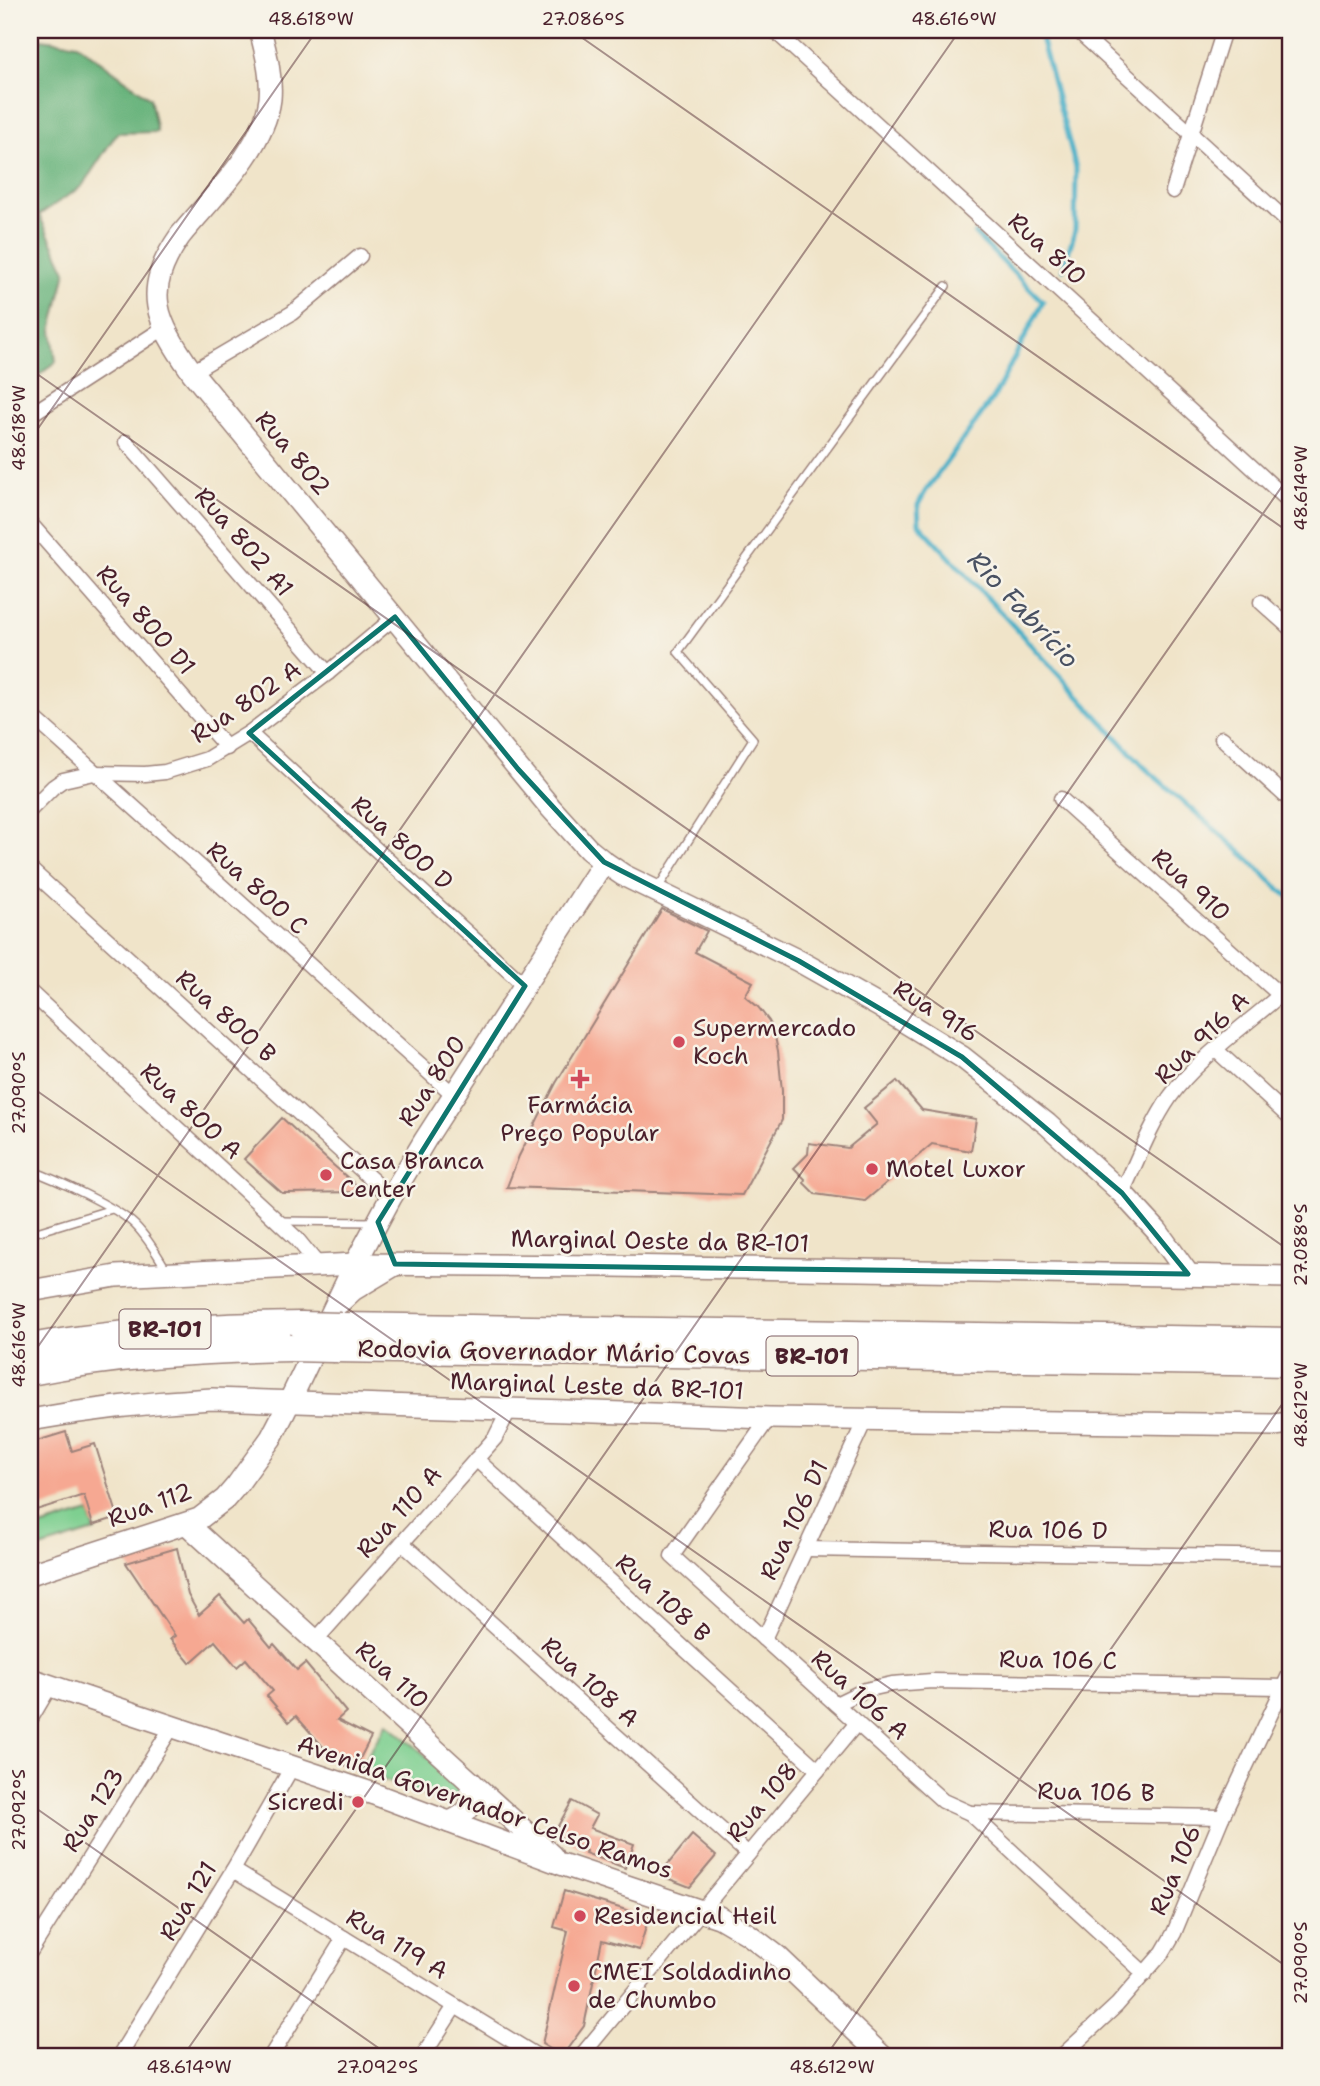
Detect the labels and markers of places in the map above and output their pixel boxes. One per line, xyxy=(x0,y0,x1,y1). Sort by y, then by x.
place label: Supermercado Koch xyxy=(693,1012,856,1072)
marker: Supermercado Koch xyxy=(671,1034,687,1050)
marker: Farmácia Preço Popular xyxy=(572,1071,588,1087)
place label: Farmácia Preço Popular xyxy=(500,1089,660,1149)
place label: Casa Branca Center xyxy=(340,1145,484,1205)
place label: Motel Luxor xyxy=(886,1153,1026,1185)
marker: Motel Luxor xyxy=(864,1161,880,1177)
marker: Casa Branca Center xyxy=(318,1167,334,1183)
place label: Sicredi xyxy=(267,1786,344,1818)
marker: Sicredi xyxy=(350,1794,366,1810)
place label: Residencial Heil xyxy=(594,1900,777,1932)
marker: Residencial Heil xyxy=(572,1908,588,1924)
place label: CMEI Soldadinho de Chumbo xyxy=(588,1956,792,2016)
marker: CMEI Soldadinho de Chumbo xyxy=(566,1978,582,1994)

